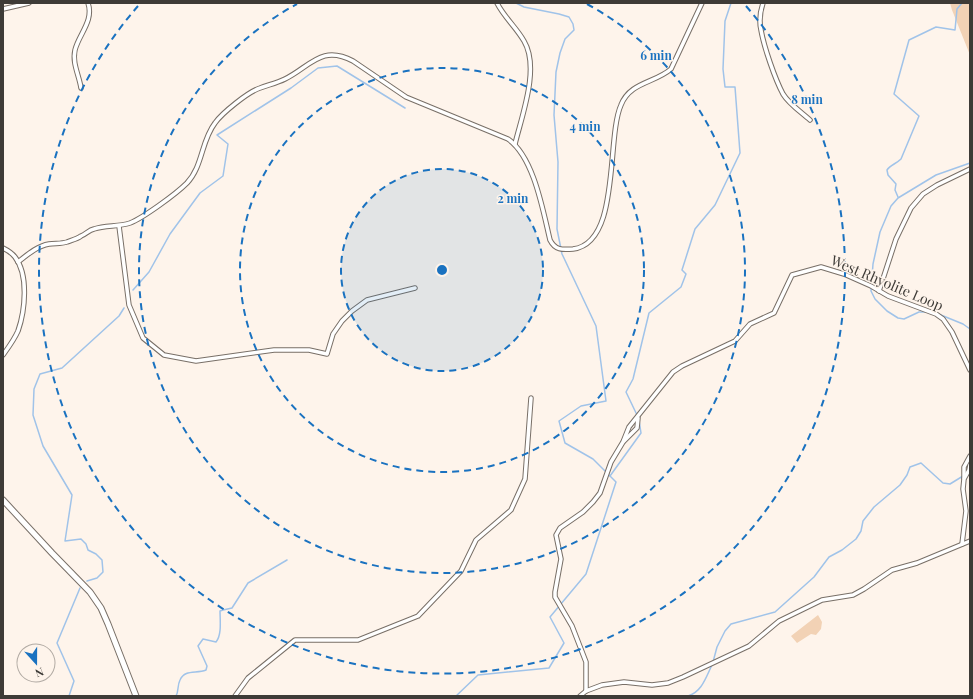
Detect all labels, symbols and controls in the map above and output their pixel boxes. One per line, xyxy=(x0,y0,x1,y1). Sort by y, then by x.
text: 6 min xyxy=(640,47,672,63)
text: 8 min xyxy=(791,91,823,107)
text: 4 min xyxy=(569,118,601,134)
text: 2 min xyxy=(498,190,529,206)
street label: West Rhyolite Loop xyxy=(827,250,946,315)
centre of rings xyxy=(435,263,449,277)
north arrow xyxy=(16,643,56,683)
text: N xyxy=(33,664,46,681)

